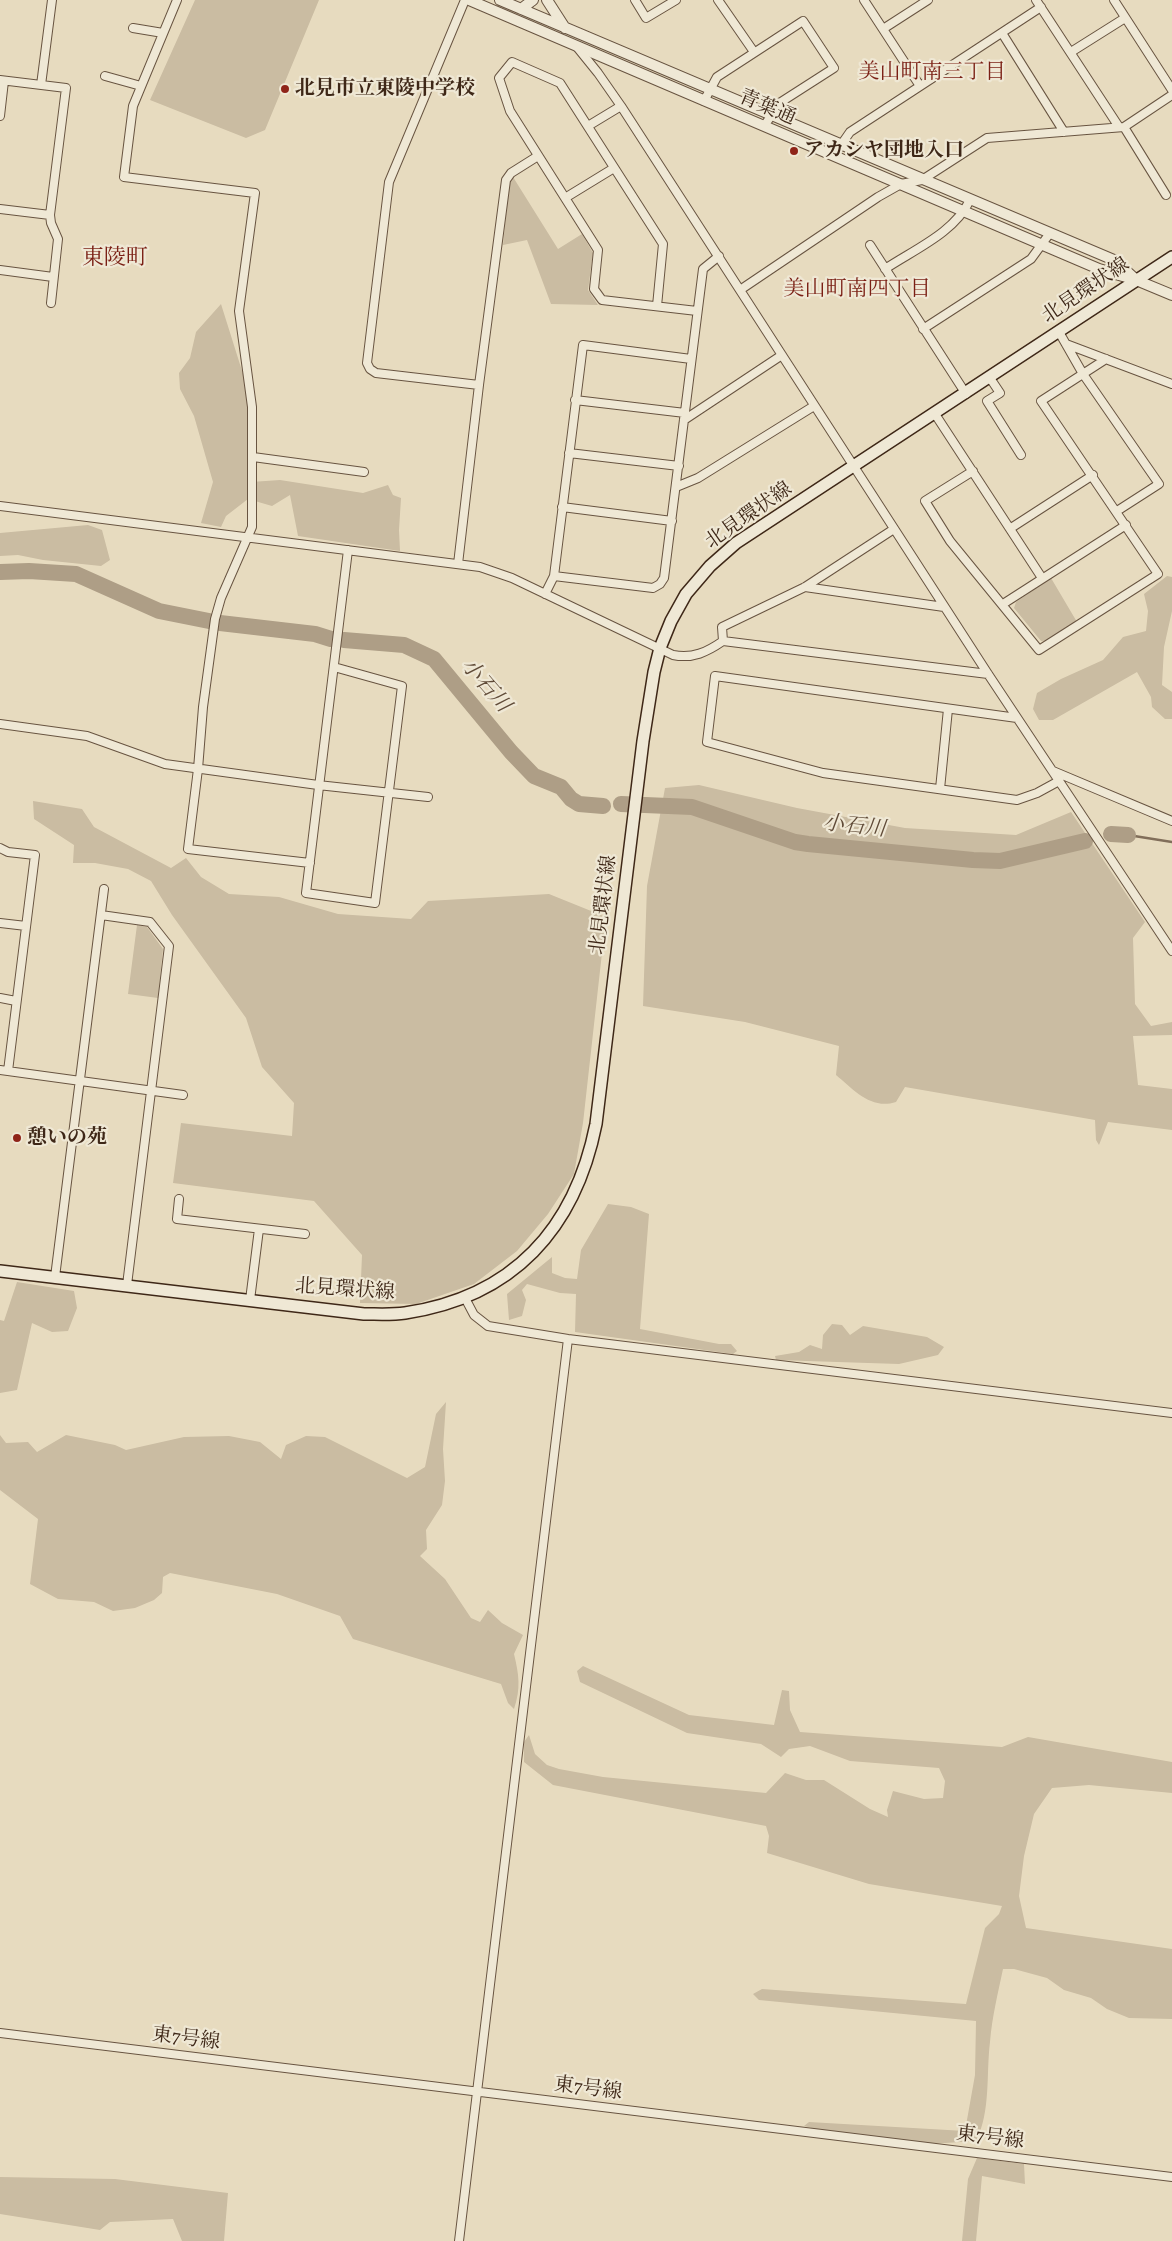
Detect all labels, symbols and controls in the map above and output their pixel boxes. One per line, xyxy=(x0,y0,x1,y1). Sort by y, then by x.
district label: 美山町南三丁目 xyxy=(859,60,1005,86)
place label: 北見市立東陵中学校 xyxy=(295,77,475,101)
marker: 北見市立東陵中学校 xyxy=(279,83,291,95)
street label: 青葉通 xyxy=(735,85,799,131)
place label: アカシヤ団地入口 xyxy=(804,139,964,163)
marker: アカシヤ団地入口 xyxy=(788,145,800,157)
district label: 東陵町 xyxy=(82,246,148,272)
street label: 北見環状線 xyxy=(1038,253,1134,329)
district label: 美山町南四丁目 xyxy=(784,277,930,303)
street label: 北見環状線 xyxy=(701,477,797,555)
water label: 小石川 xyxy=(455,654,515,718)
water label: 小石川 xyxy=(821,811,887,843)
street label: 北見環状線 xyxy=(586,854,622,956)
place label: 憩いの苑 xyxy=(27,1126,107,1150)
marker: 憩いの苑 xyxy=(11,1132,23,1144)
street label: 北見環状線 xyxy=(294,1275,396,1305)
street label: 東7号線 xyxy=(151,2023,221,2055)
street label: 東7号線 xyxy=(553,2073,623,2105)
street label: 東7号線 xyxy=(955,2122,1025,2154)

